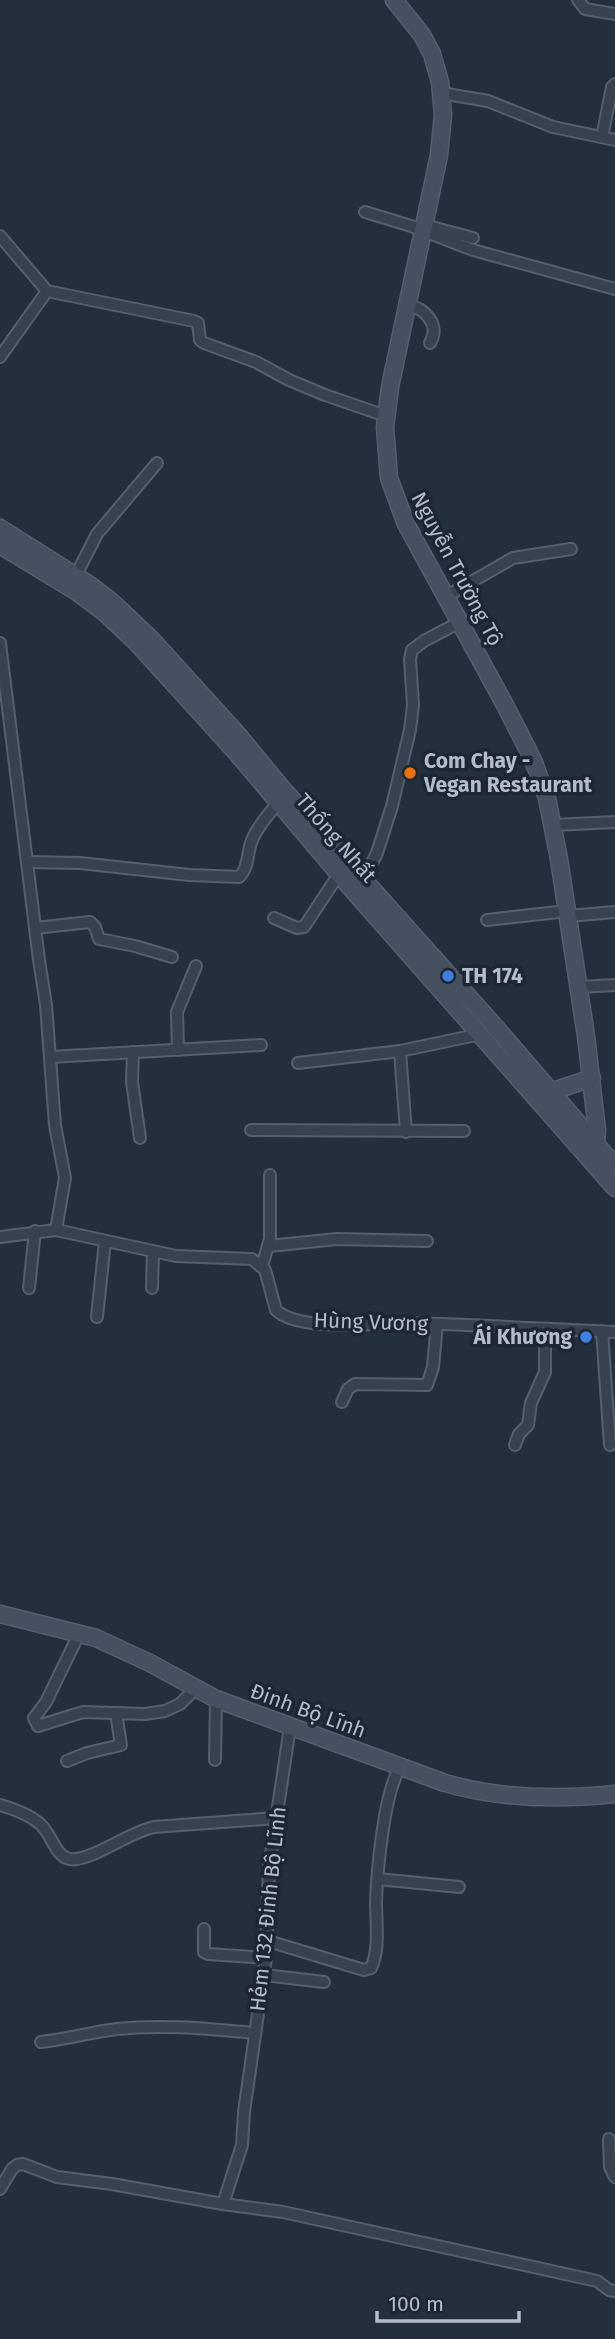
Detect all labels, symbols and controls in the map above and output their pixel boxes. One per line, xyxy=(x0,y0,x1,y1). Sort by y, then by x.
street label: Nguyễn Trường Tộ xyxy=(405,488,509,650)
place label: Com Chay - Vegan Restaurant xyxy=(423,748,593,798)
marker: Com Chay - Vegan Restaurant xyxy=(402,765,418,781)
street label: Thống Nhất xyxy=(290,788,382,888)
place label: TH 174 xyxy=(462,963,523,989)
marker: TH 174 xyxy=(440,968,456,984)
street label: Hùng Vương xyxy=(313,1307,429,1337)
place label: Ái Khương xyxy=(472,1323,572,1350)
marker: Ái Khương xyxy=(578,1329,594,1345)
street label: Đinh Bộ Lĩnh xyxy=(247,1678,369,1744)
street label: Hẻm 132 Đinh Bộ Lĩnh xyxy=(244,1805,292,2013)
scale bar xyxy=(377,2280,519,2324)
text: 100 m xyxy=(388,2291,444,2317)

